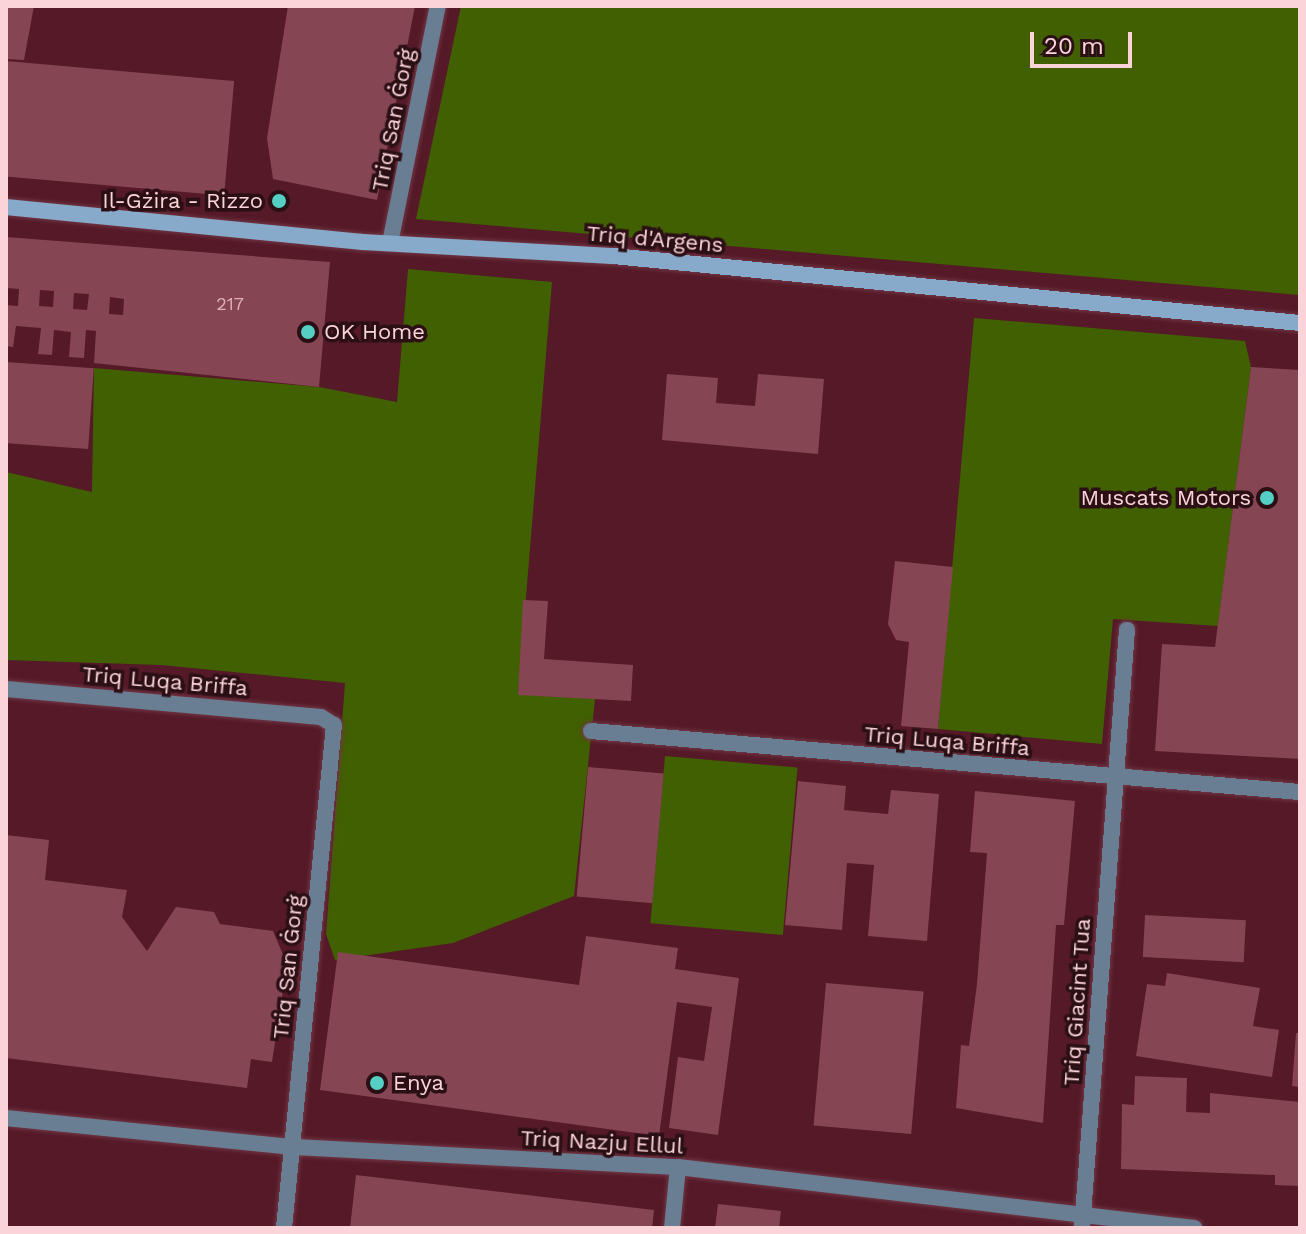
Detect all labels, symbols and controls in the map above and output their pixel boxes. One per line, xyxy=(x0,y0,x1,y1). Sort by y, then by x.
scale bar xyxy=(1034,16,1136,66)
text: 20 m xyxy=(1044,32,1104,60)
street label: Triq San Ġorġ xyxy=(366,47,420,193)
place label: Il-Gżira - Rizzo xyxy=(102,188,263,214)
marker: Il-Gżira - Rizzo xyxy=(270,192,288,210)
street label: Triq d'Argens xyxy=(586,220,724,258)
house number: 217 xyxy=(216,293,244,315)
place label: OK Home xyxy=(324,319,425,345)
marker: OK Home xyxy=(299,323,317,341)
place label: Muscats Motors xyxy=(1080,485,1251,511)
marker: Muscats Motors xyxy=(1258,489,1276,507)
street label: Triq Luqa Briffa xyxy=(81,661,249,701)
street label: Triq Luqa Briffa xyxy=(863,721,1031,761)
street label: Triq San Ġorġ xyxy=(267,894,309,1040)
street label: Triq Giacint Tua xyxy=(1058,917,1096,1087)
place label: Enya xyxy=(393,1070,444,1096)
marker: Enya xyxy=(368,1074,386,1092)
street label: Triq Nazju Ellul xyxy=(520,1125,684,1159)

